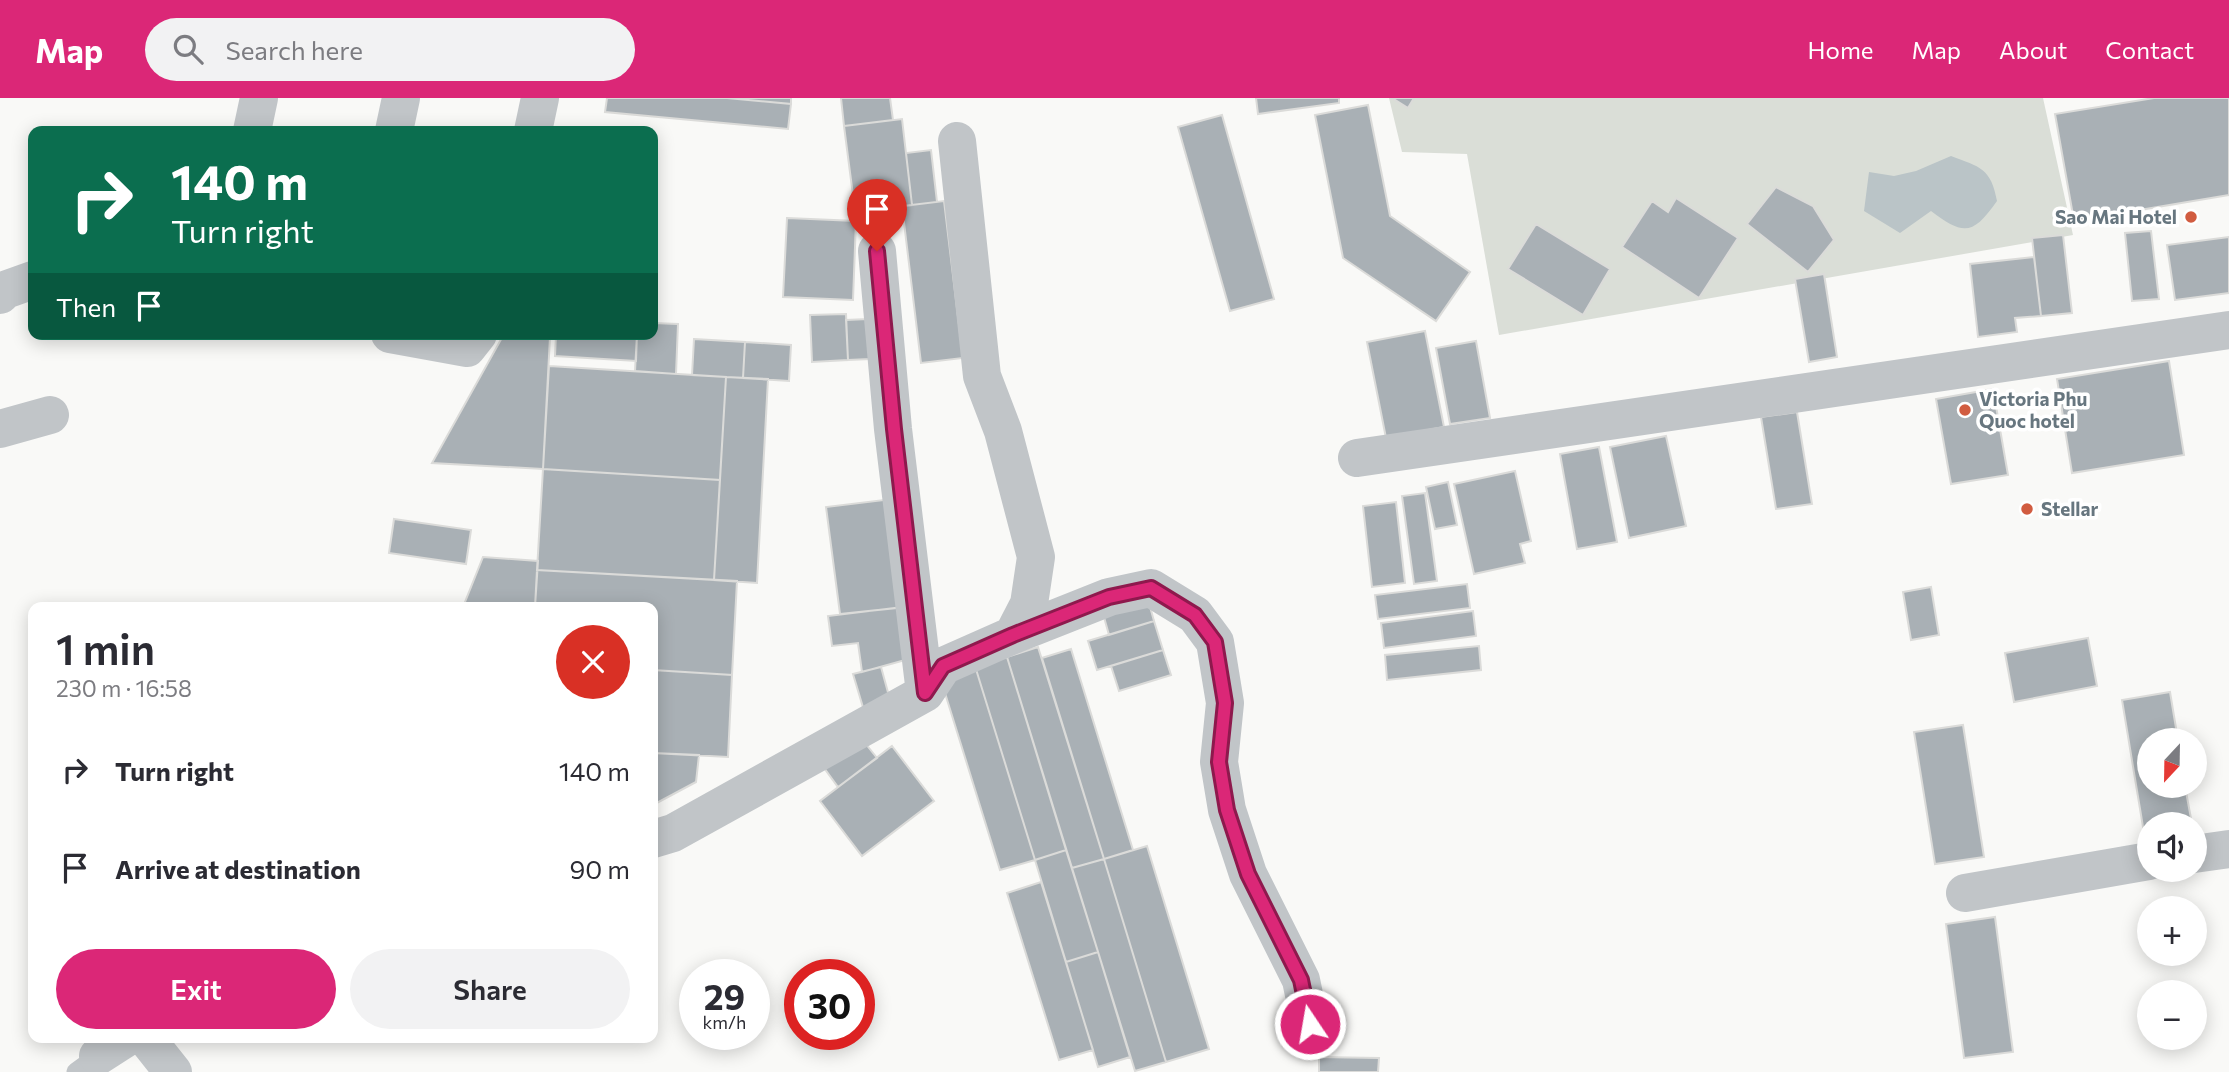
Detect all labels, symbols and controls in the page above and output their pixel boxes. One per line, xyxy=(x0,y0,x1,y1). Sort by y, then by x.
search box xyxy=(145,18,635,81)
text: Map xyxy=(35,29,103,70)
icon: search xyxy=(169,30,207,68)
text: Search here xyxy=(225,34,363,65)
text: Home xyxy=(1808,35,1874,64)
text: Map xyxy=(1912,35,1961,64)
text: About xyxy=(1999,35,2067,64)
text: Contact xyxy=(2105,35,2194,64)
text: 140 m xyxy=(171,150,308,210)
icon: right xyxy=(56,154,147,245)
pin xyxy=(847,179,907,251)
icon: arrive xyxy=(858,190,896,228)
place label: Sao Mai Hotel xyxy=(2055,205,2177,228)
marker: Sao Mai Hotel xyxy=(2183,209,2199,225)
text: Turn right xyxy=(171,210,314,250)
icon: arrive xyxy=(130,287,168,325)
text: Then xyxy=(56,291,116,322)
place label: Victoria Phu Quoc hotel xyxy=(1979,387,2087,432)
marker: Victoria Phu Quoc hotel xyxy=(1957,402,1973,418)
place label: Stellar xyxy=(2041,497,2099,520)
marker: Stellar xyxy=(2019,501,2035,517)
text: 1 min xyxy=(56,622,155,674)
button: close xyxy=(556,625,630,699)
text: 230 m · 16:58 xyxy=(56,674,192,702)
north arrow xyxy=(2137,728,2207,798)
map controls xyxy=(2137,728,2207,1050)
icon: right xyxy=(56,751,94,789)
text: Turn right xyxy=(115,755,234,786)
text: 140 m xyxy=(559,755,630,786)
button: sound xyxy=(2137,812,2207,882)
icon: arrive xyxy=(56,849,94,887)
text: Arrive at destination xyxy=(115,853,361,884)
text: 90 m xyxy=(570,853,630,884)
button: + xyxy=(2137,896,2207,966)
button: Exit xyxy=(56,949,336,1029)
button: Share xyxy=(350,949,630,1029)
speed limit sign: 30 xyxy=(784,959,875,1050)
text: 29 xyxy=(704,974,745,1017)
button: − xyxy=(2137,980,2207,1050)
position arrow xyxy=(1273,987,1347,1061)
text: km/h xyxy=(703,1011,746,1033)

